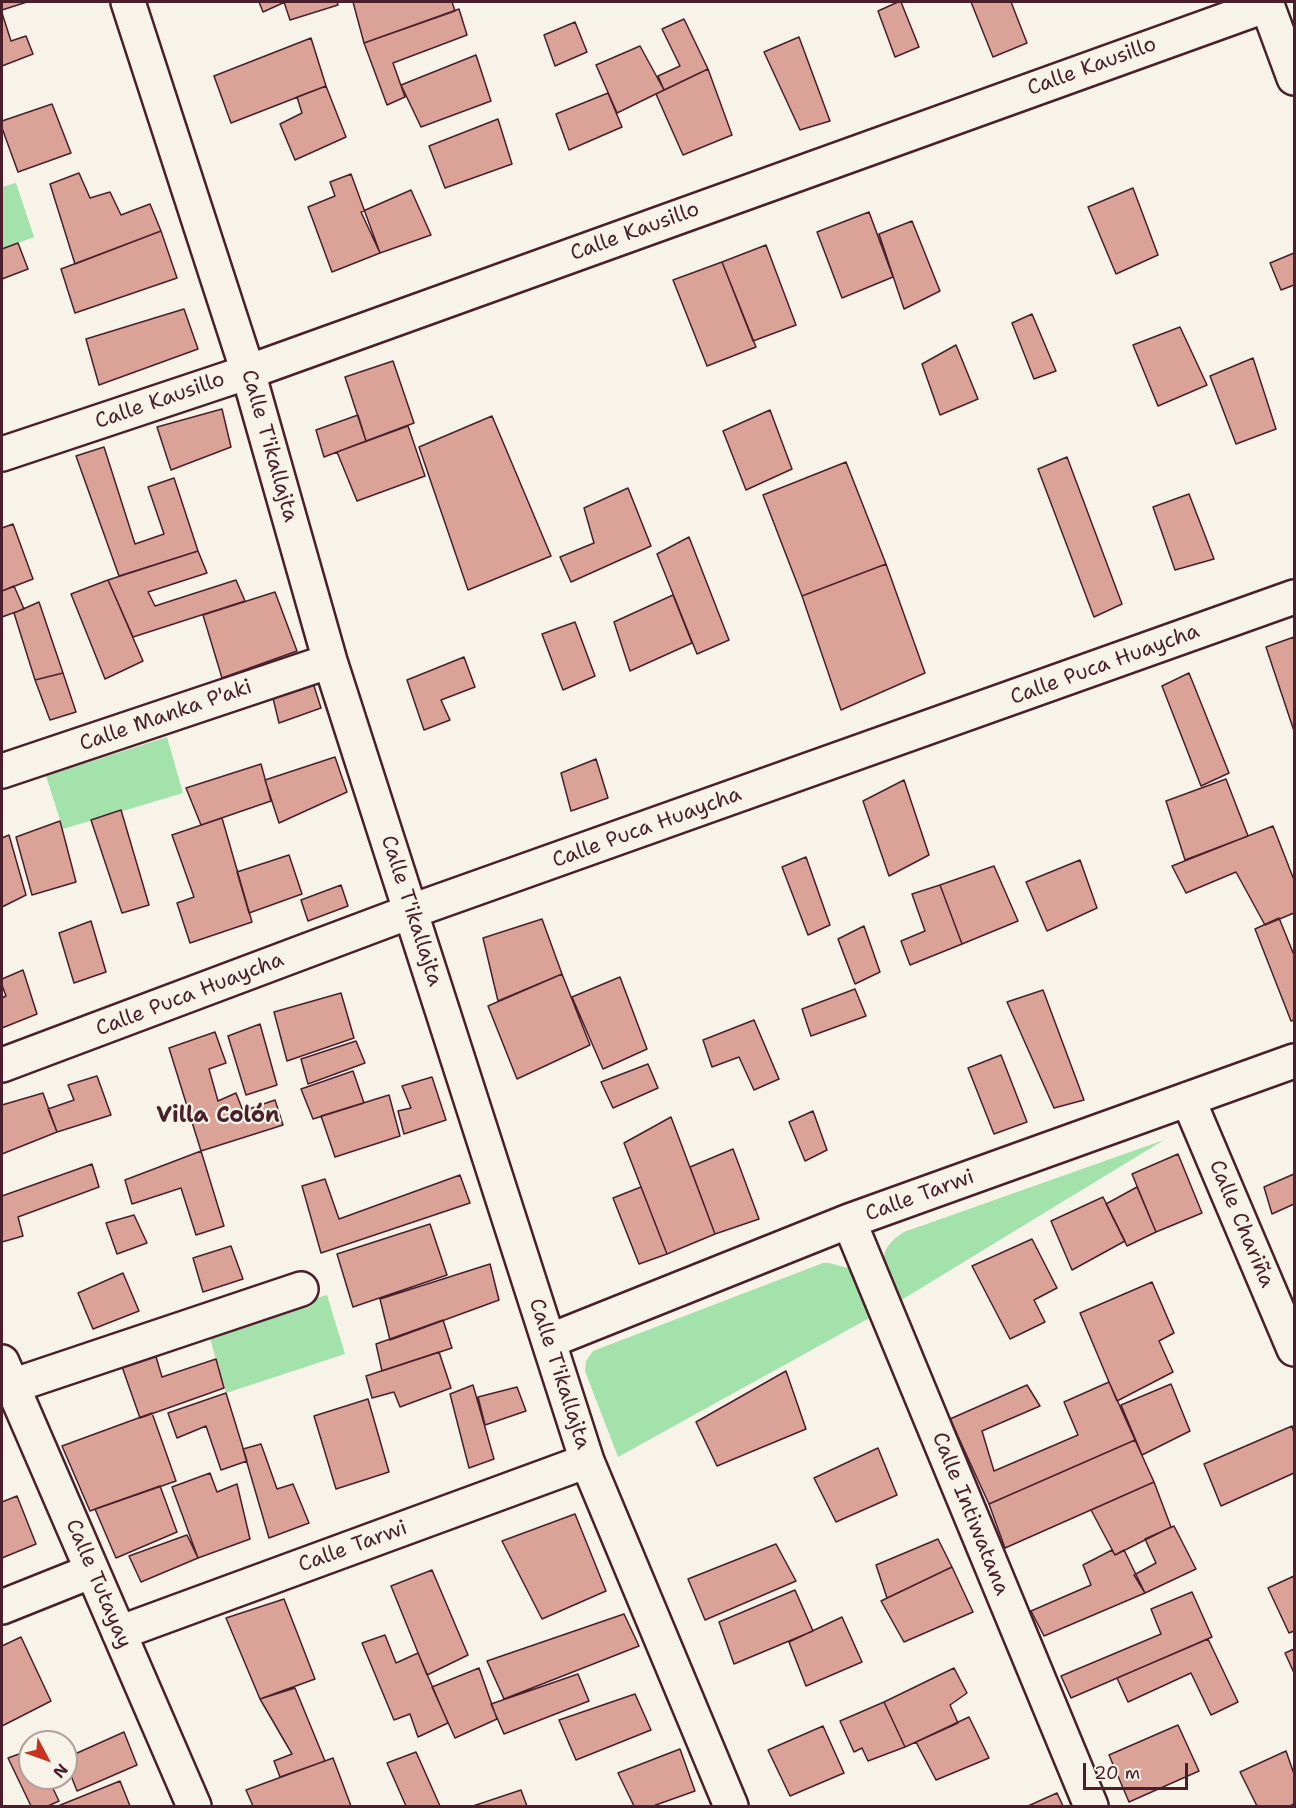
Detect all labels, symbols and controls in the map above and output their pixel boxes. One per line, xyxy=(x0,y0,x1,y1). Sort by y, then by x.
street label: Calle Kausillo xyxy=(1024,32,1160,102)
street label: Calle Kausillo xyxy=(567,197,703,267)
street label: Calle Kausillo xyxy=(92,367,228,435)
street label: Calle T'ikallajta xyxy=(235,367,303,525)
street label: Calle Puca Huaycha xyxy=(1007,619,1203,711)
street label: Calle Manka P'aki xyxy=(76,675,256,757)
street label: Calle Puca Huaycha xyxy=(549,782,745,874)
street label: Calle T'ikallajta xyxy=(375,832,447,990)
street label: Calle Puca Huaycha xyxy=(92,948,288,1042)
district label: Villa Colón xyxy=(156,1103,280,1129)
street label: Calle Chariña xyxy=(1203,1156,1279,1292)
street label: Calle Tarwi xyxy=(862,1165,978,1227)
street label: Calle T'ikallajta xyxy=(523,1295,595,1453)
street label: Calle Intiwatana xyxy=(926,1429,1014,1599)
street label: Calle Tutayay xyxy=(59,1516,137,1652)
street label: Calle Tarwi xyxy=(295,1516,411,1578)
north arrow xyxy=(18,1730,78,1790)
scale bar xyxy=(1086,1751,1191,1789)
text: N xyxy=(48,1759,73,1783)
text: 20 m xyxy=(1094,1761,1140,1785)

